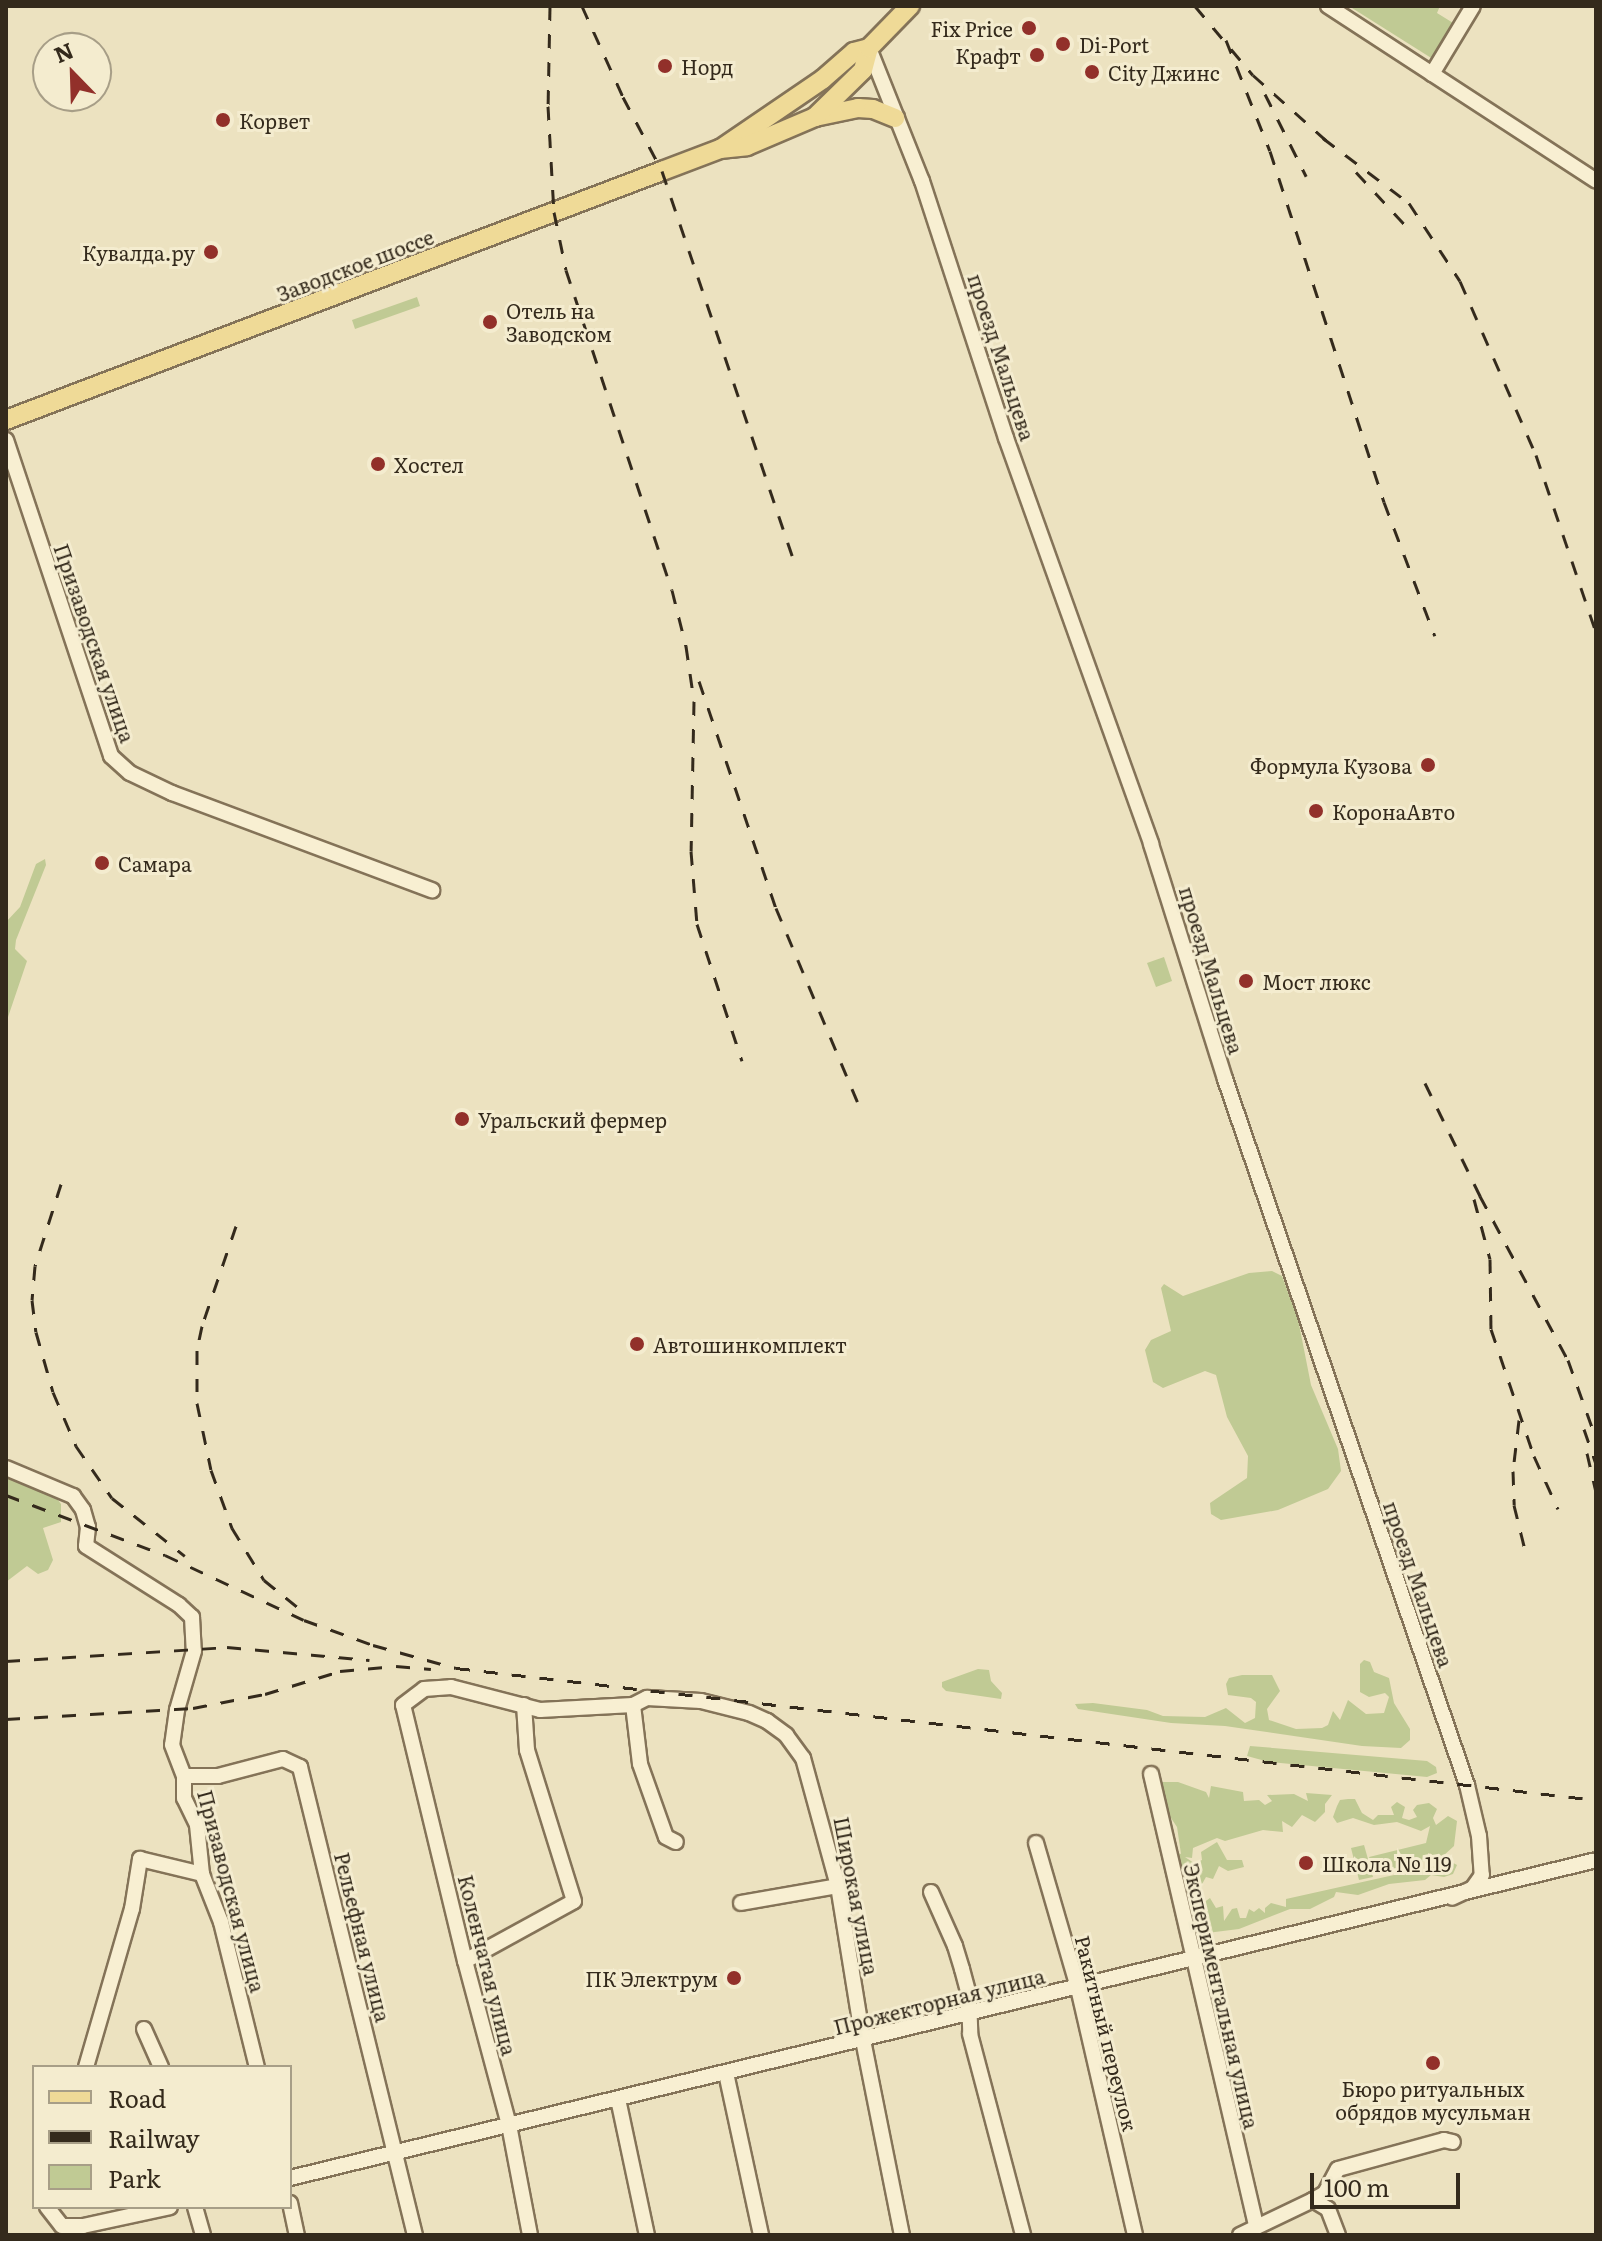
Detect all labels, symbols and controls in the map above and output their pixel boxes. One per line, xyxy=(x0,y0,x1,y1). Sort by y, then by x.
place label: Fix Price xyxy=(930,16,1013,40)
marker: Fix Price xyxy=(1020,19,1038,37)
north arrow xyxy=(32,32,112,112)
text: N xyxy=(48,32,78,70)
place label: Di-Port xyxy=(1079,32,1149,56)
marker: Di-Port xyxy=(1054,35,1072,53)
place label: Крафт xyxy=(955,43,1021,67)
marker: Крафт xyxy=(1028,46,1046,64)
place label: Норд xyxy=(681,54,733,78)
marker: Норд xyxy=(656,57,674,75)
place label: City Джинс xyxy=(1108,60,1220,84)
marker: City Джинс xyxy=(1083,63,1101,81)
place label: Корвет xyxy=(239,108,310,132)
marker: Корвет xyxy=(214,111,232,129)
street label: Заводское шоссе xyxy=(273,224,437,306)
place label: Кувалда.ру xyxy=(82,240,195,264)
marker: Кувалда.ру xyxy=(202,243,220,261)
street label: проезд Мальцева xyxy=(964,271,1040,443)
place label: Отель на Заводском xyxy=(506,298,612,345)
marker: Отель на Заводском xyxy=(481,313,499,331)
place label: Хостел xyxy=(394,452,464,476)
marker: Хостел xyxy=(369,455,387,473)
street label: Призаводская улица xyxy=(50,541,140,745)
place label: Формула Кузова xyxy=(1250,753,1412,777)
marker: Формула Кузова xyxy=(1419,756,1437,774)
place label: КоронаАвто xyxy=(1332,799,1455,823)
marker: КоронаАвто xyxy=(1307,802,1325,820)
place label: Самара xyxy=(118,851,192,875)
marker: Самара xyxy=(93,854,111,872)
street label: проезд Мальцева xyxy=(1175,883,1249,1057)
place label: Мост люкс xyxy=(1262,969,1371,993)
marker: Мост люкс xyxy=(1237,972,1255,990)
place label: Уральский фермер xyxy=(478,1107,667,1131)
marker: Уральский фермер xyxy=(453,1110,471,1128)
place label: Автошинкомплект xyxy=(653,1332,847,1356)
marker: Автошинкомплект xyxy=(628,1335,646,1353)
street label: проезд Мальцева xyxy=(1379,1498,1459,1670)
street label: Призаводская улица xyxy=(193,1787,271,1995)
street label: Широкая улица xyxy=(830,1815,884,1977)
street label: Рельефная улица xyxy=(330,1850,396,2024)
place label: Школа № 119 xyxy=(1322,1851,1452,1875)
marker: Школа № 119 xyxy=(1297,1854,1315,1872)
street label: Экспериментальная улица xyxy=(1180,1861,1264,2131)
street label: Коленчатая улица xyxy=(454,1872,522,2058)
street label: Ракитный переулок xyxy=(1071,1933,1143,2133)
street label: Прожекторная улица xyxy=(831,1963,1047,2039)
place label: ПК Электрум xyxy=(585,1966,718,1990)
marker: ПК Электрум xyxy=(725,1969,743,1987)
marker: Бюро ритуальных обрядов мусульман xyxy=(1424,2054,1442,2072)
legend xyxy=(32,2065,292,2209)
place label: Бюро ритуальных обрядов мусульман xyxy=(1335,2076,1531,2123)
text: Road xyxy=(108,2080,166,2115)
text: Railway xyxy=(108,2120,200,2155)
scale bar xyxy=(1314,2157,1464,2207)
text: Park xyxy=(108,2160,161,2195)
text: 100 m xyxy=(1324,2169,1390,2204)

